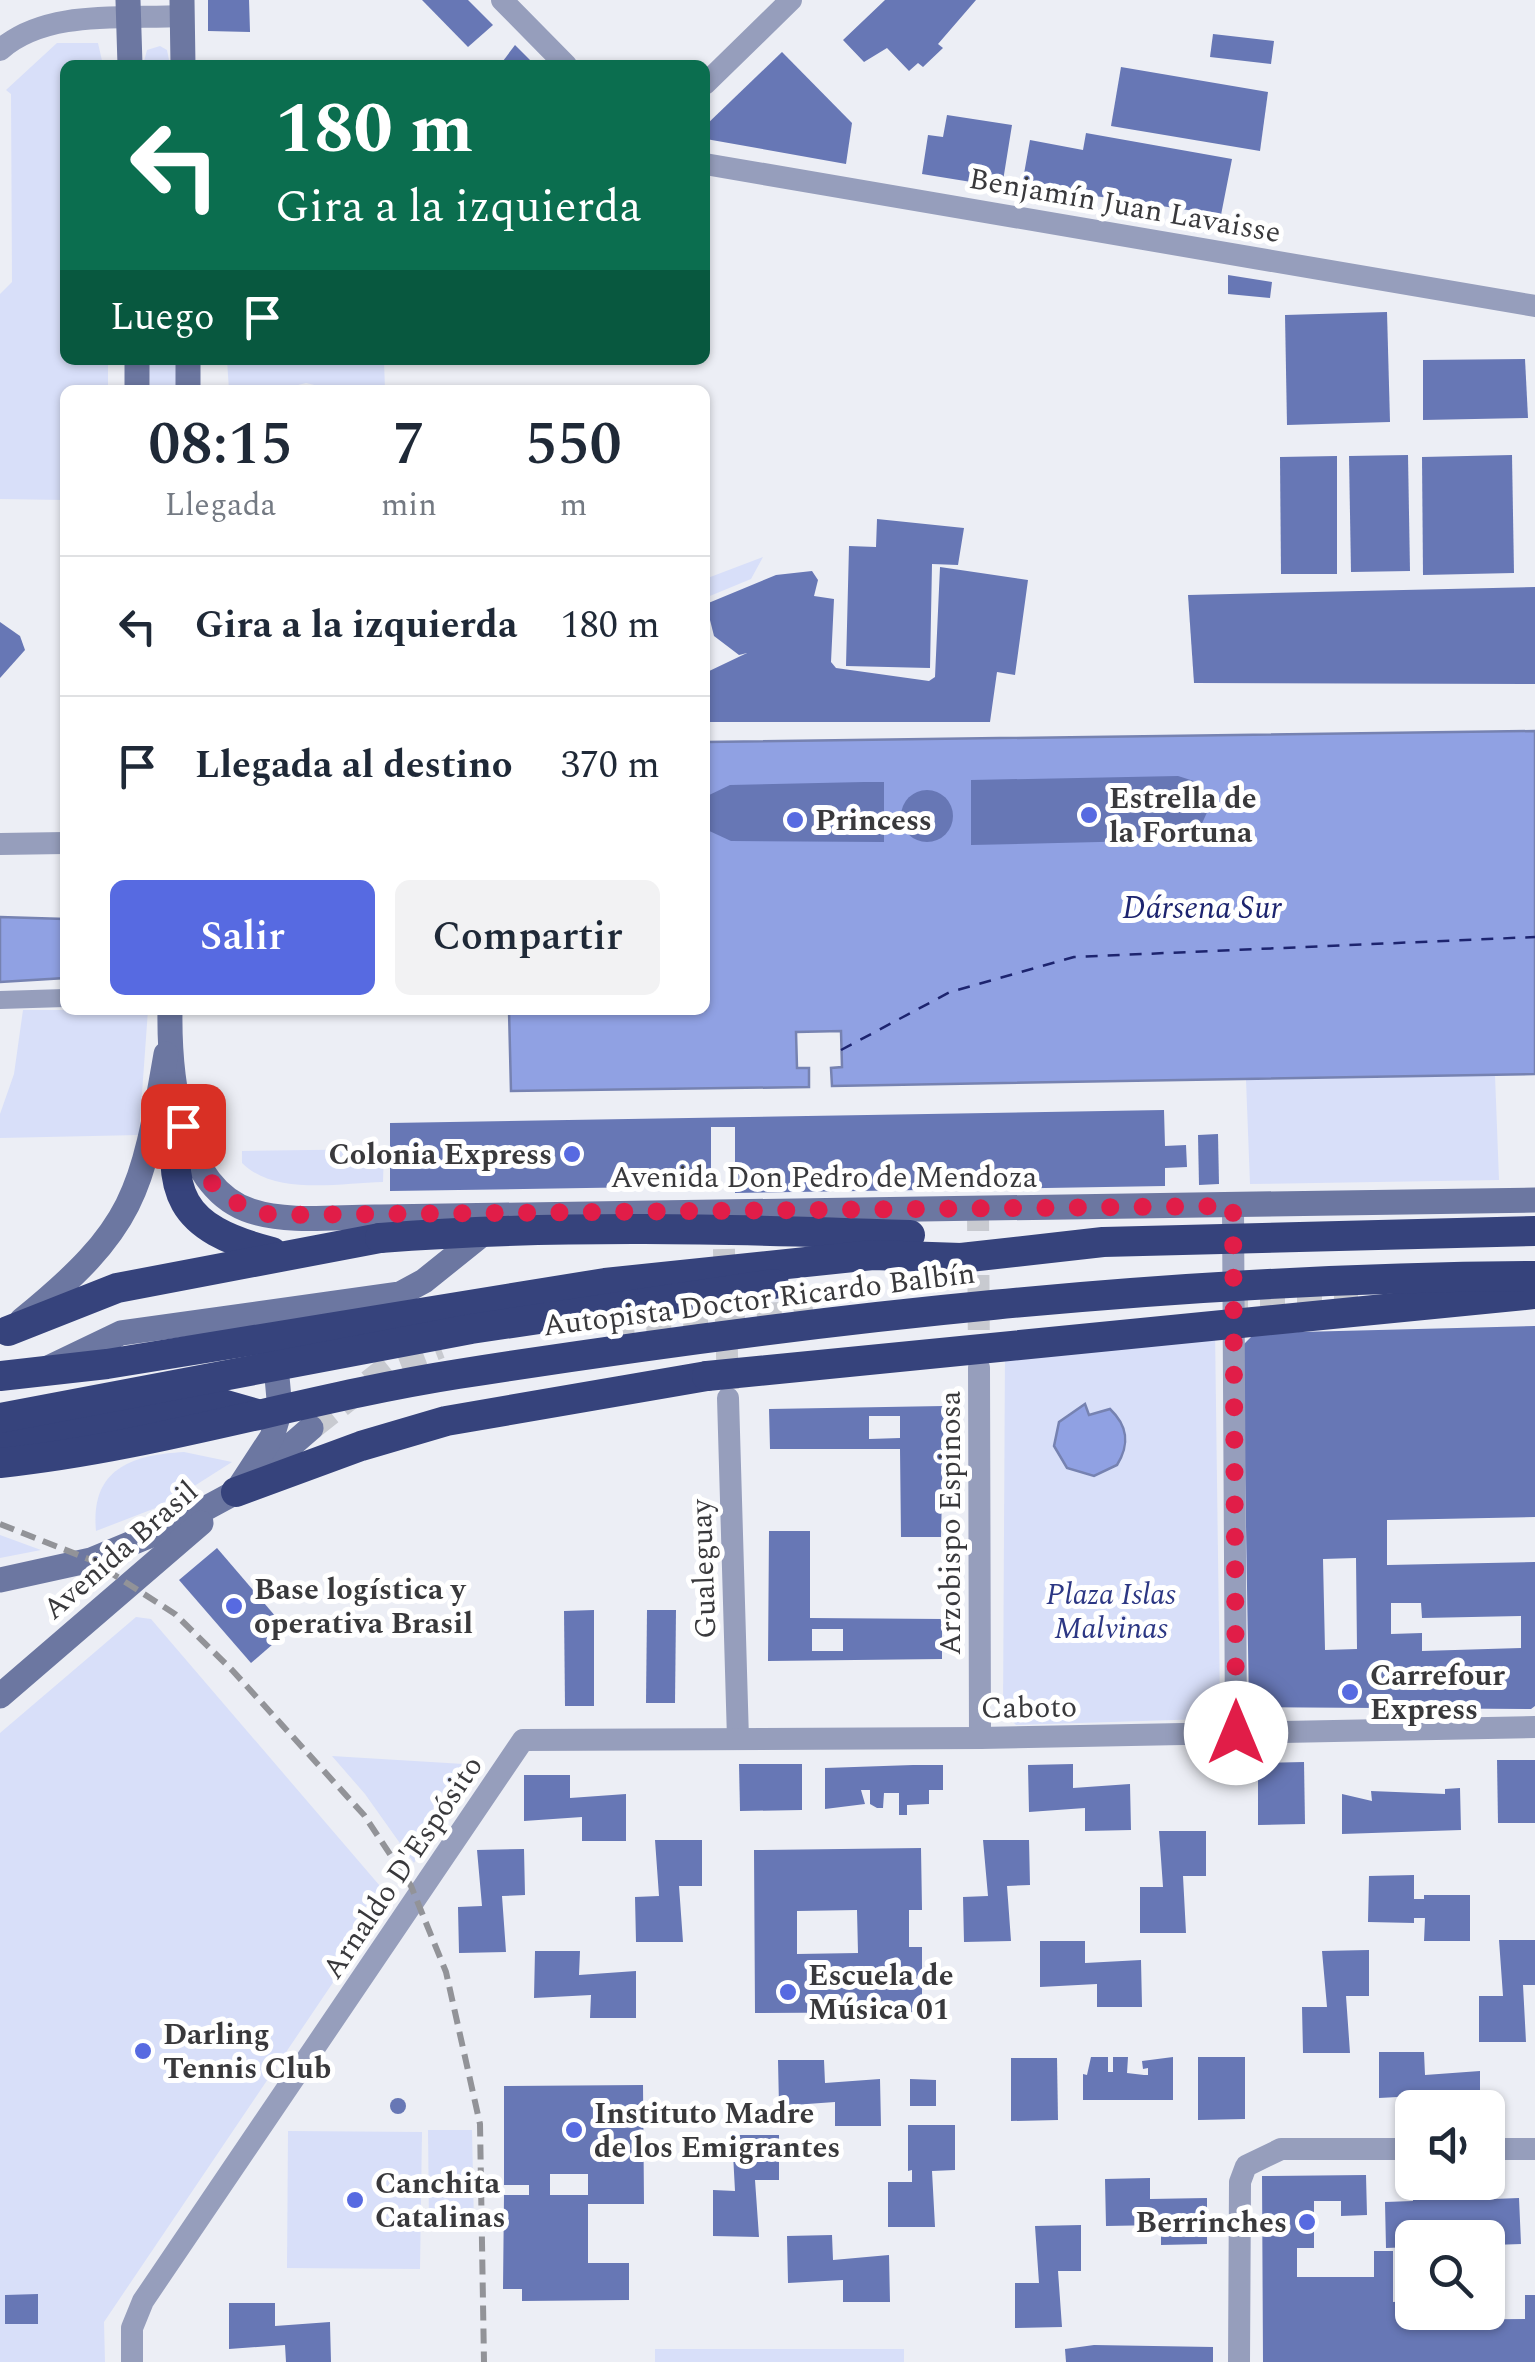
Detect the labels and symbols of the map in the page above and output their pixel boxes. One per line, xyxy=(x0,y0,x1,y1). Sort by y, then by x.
street label: Benjamín Juan Lavaisse xyxy=(965,156,1284,256)
place label: Estrella de la Fortuna xyxy=(1109,776,1257,856)
place label: Princess xyxy=(815,798,932,844)
marker: Estrella de la Fortuna xyxy=(1078,804,1100,826)
marker: Princess xyxy=(784,809,806,831)
water label: Dársena Sur xyxy=(1122,884,1283,933)
pin xyxy=(141,1084,226,1169)
place label: Colonia Express xyxy=(329,1132,552,1178)
marker: Colonia Express xyxy=(561,1143,583,1165)
street label: Avenida Don Pedro de Mendoza xyxy=(610,1155,1038,1201)
street label: Autopista Doctor Ricardo Balbín xyxy=(540,1251,978,1349)
street label: Arzobispo Espinosa xyxy=(928,1390,974,1655)
street label: Avenida Brasil xyxy=(32,1470,209,1632)
street label: Gualeguay xyxy=(679,1497,729,1640)
place label: Base logística y operativa Brasil xyxy=(254,1567,473,1647)
park label: Plaza Islas Malvinas xyxy=(1046,1572,1176,1652)
marker: Base logística y operativa Brasil xyxy=(223,1595,245,1617)
place label: Carrefour Express xyxy=(1370,1653,1505,1733)
position arrow xyxy=(1184,1681,1288,1785)
marker: Carrefour Express xyxy=(1339,1681,1361,1703)
street label: Caboto xyxy=(980,1684,1078,1732)
street label: Arnaldo D'Espósito xyxy=(311,1746,495,1989)
place label: Escuela de Música 01 xyxy=(808,1953,954,2033)
marker: Escuela de Música 01 xyxy=(777,1981,799,2003)
place label: Darling Tennis Club xyxy=(163,2012,331,2092)
marker: Darling Tennis Club xyxy=(132,2040,154,2062)
place label: Instituto Madre de los Emigrantes xyxy=(594,2091,840,2171)
marker: Instituto Madre de los Emigrantes xyxy=(563,2119,585,2141)
place label: Canchita Catalinas xyxy=(375,2161,506,2241)
marker: Canchita Catalinas xyxy=(344,2189,366,2211)
place label: Berrinches xyxy=(1136,2200,1287,2246)
marker: Berrinches xyxy=(1296,2211,1318,2233)

